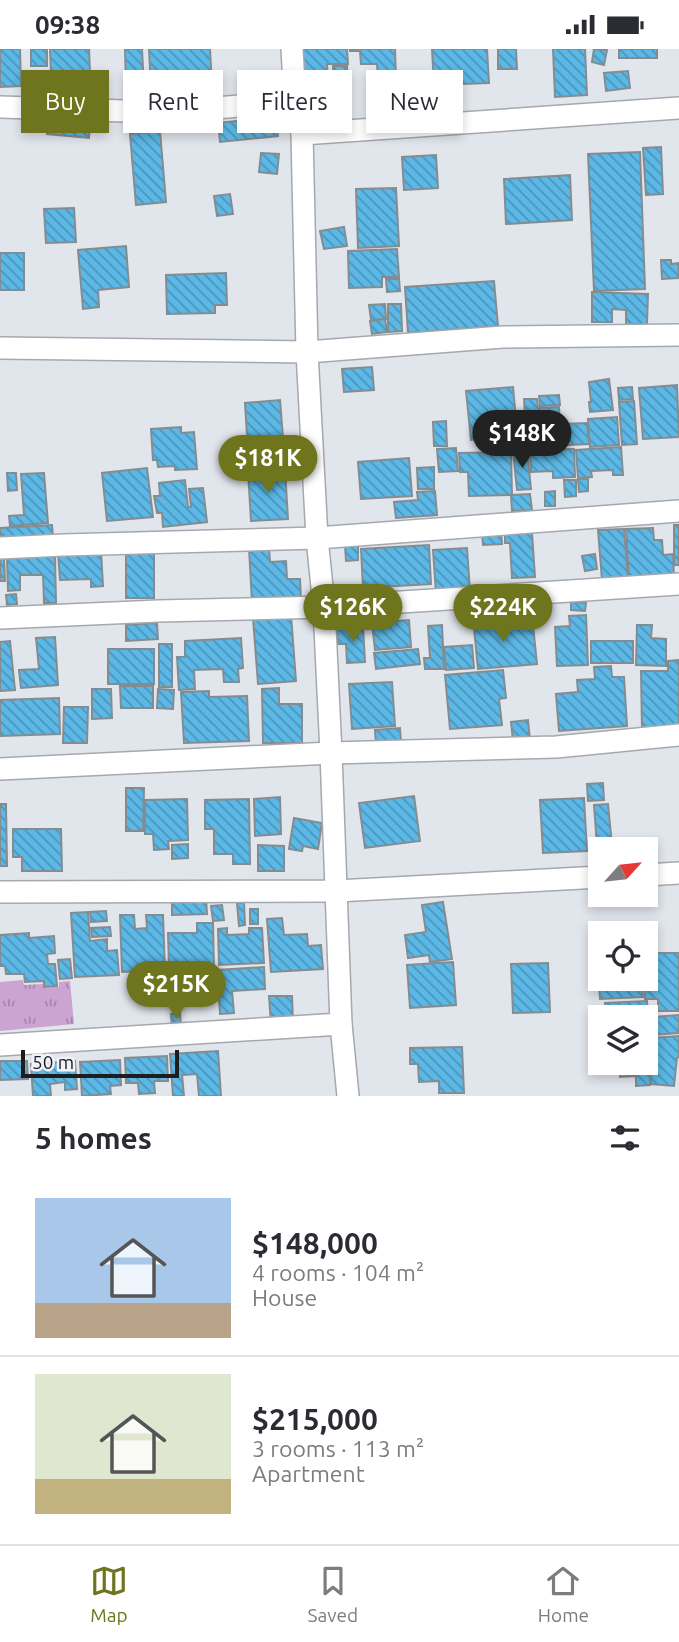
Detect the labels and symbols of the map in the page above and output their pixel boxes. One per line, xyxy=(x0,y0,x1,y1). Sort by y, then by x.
pin: $148K xyxy=(473,411,571,470)
pin: $181K xyxy=(219,435,317,495)
pin: $126K xyxy=(304,585,402,644)
pin: $224K xyxy=(454,585,552,644)
north arrow xyxy=(588,837,658,907)
pin: $215K xyxy=(127,961,225,1021)
scale bar xyxy=(21,1047,178,1079)

